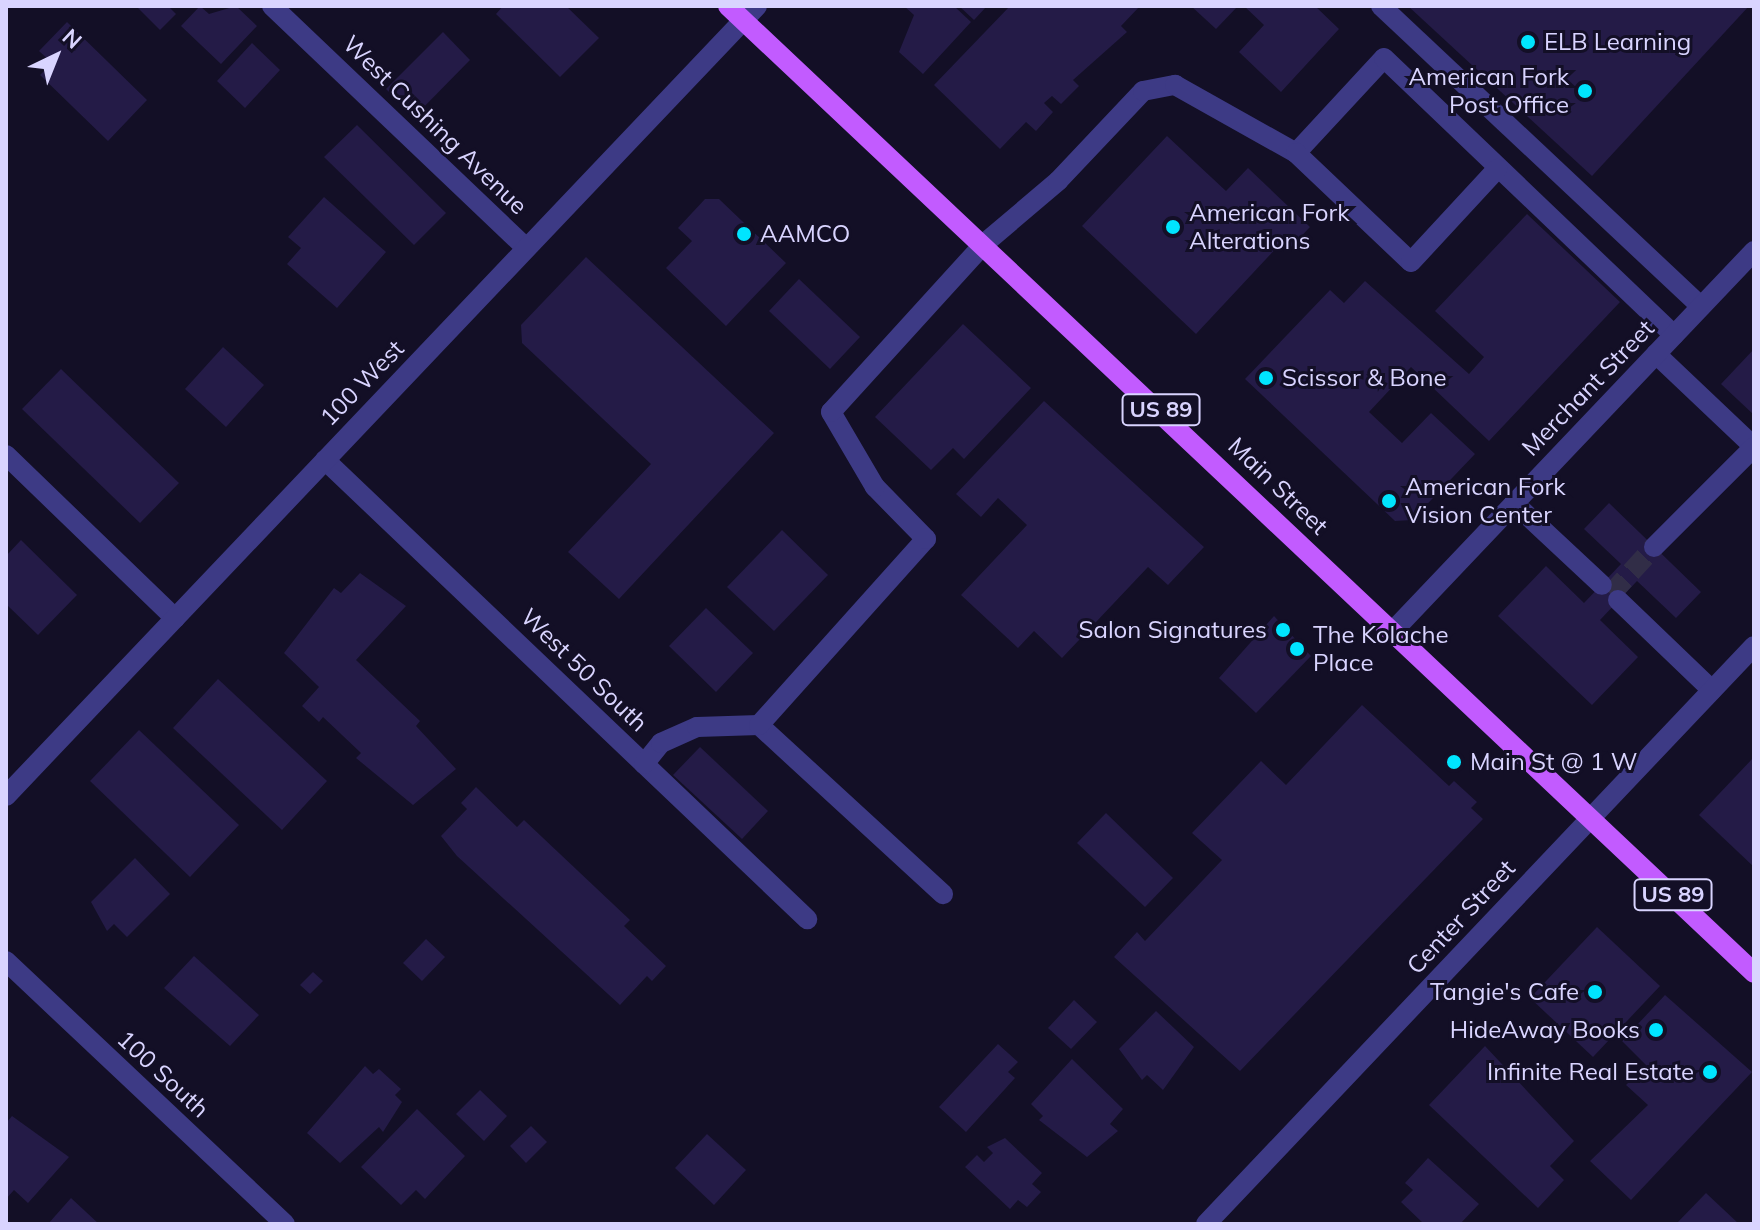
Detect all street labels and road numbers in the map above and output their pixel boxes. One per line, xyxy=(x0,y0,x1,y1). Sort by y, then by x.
street label: West Cushing Avenue xyxy=(337,30,533,220)
street label: Merchant Street xyxy=(1516,314,1660,462)
street label: 100 West xyxy=(314,334,410,432)
road number: US 89 xyxy=(1121,392,1201,428)
street label: Main Street xyxy=(1222,431,1334,541)
street label: West 50 South xyxy=(515,602,653,738)
street label: Center Street xyxy=(1401,854,1521,980)
road number: US 89 xyxy=(1633,877,1713,913)
street label: 100 South xyxy=(111,1024,215,1124)

